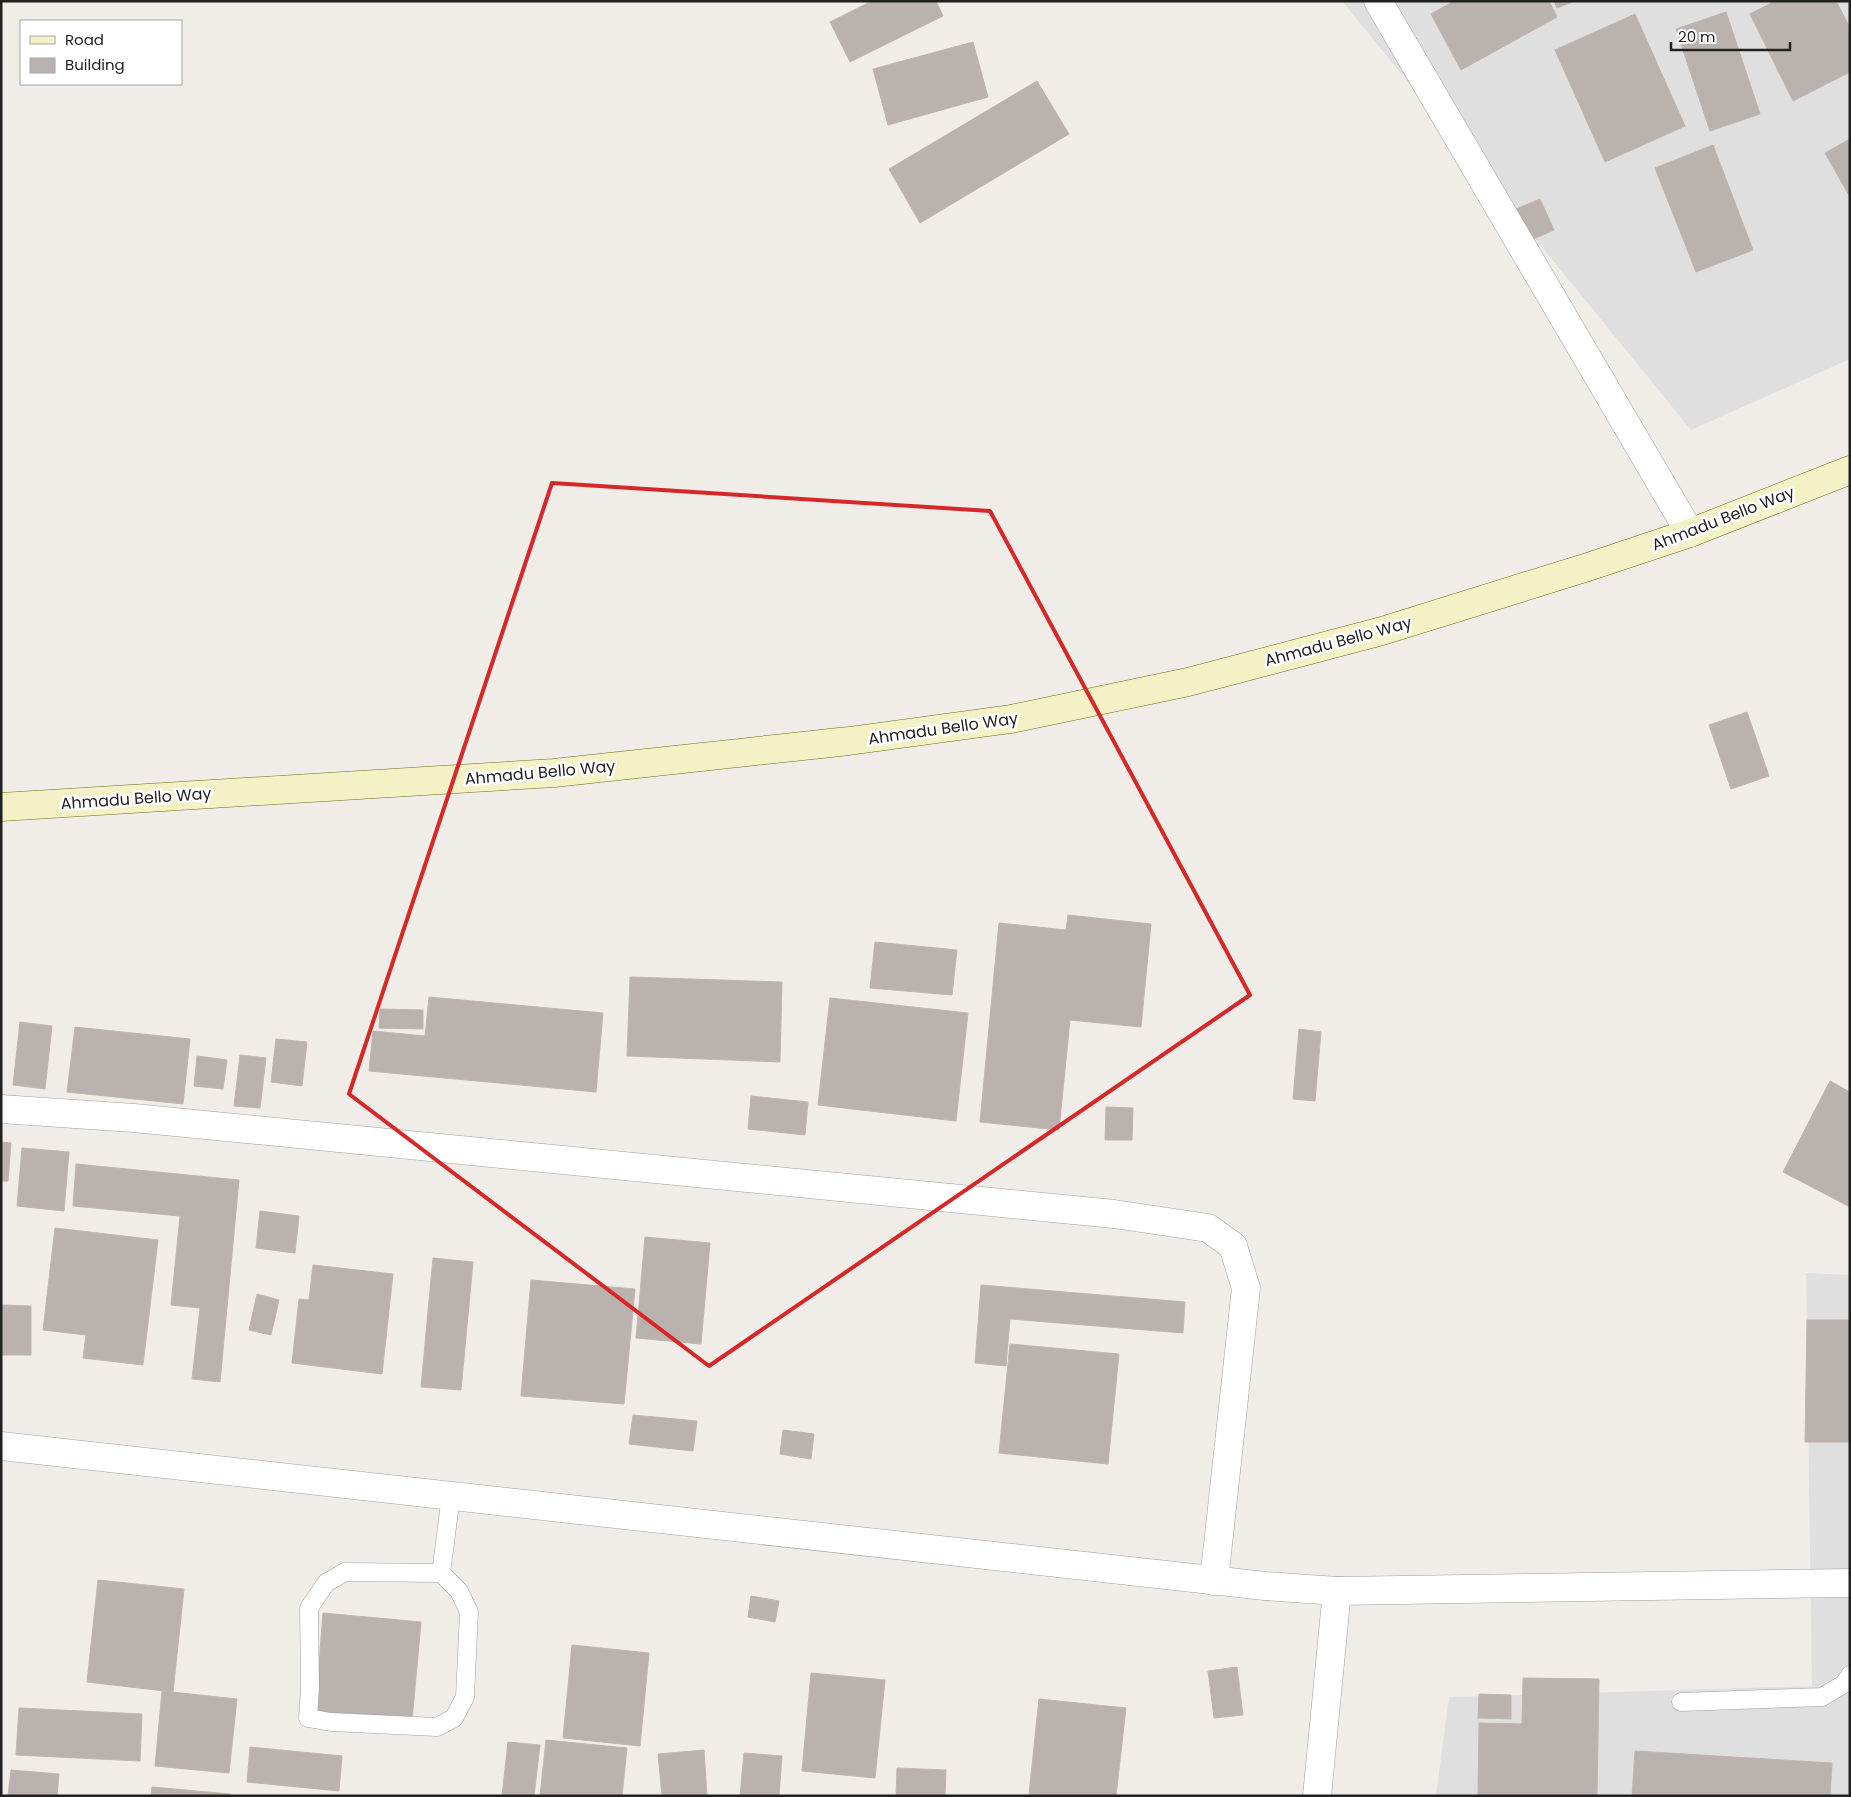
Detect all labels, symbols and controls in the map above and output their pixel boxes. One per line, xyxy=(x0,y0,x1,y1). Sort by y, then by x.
legend xyxy=(20,20,182,85)
scale bar xyxy=(1671,20,1790,52)
text: 20 m xyxy=(1678,26,1716,47)
text: Road xyxy=(65,29,104,50)
text: Building xyxy=(65,54,125,75)
street label: Ahmadu Bello Way xyxy=(1648,481,1798,556)
street label: Ahmadu Bello Way xyxy=(1262,611,1414,672)
street label: Ahmadu Bello Way xyxy=(867,707,1020,750)
street label: Ahmadu Bello Way xyxy=(464,754,616,791)
street label: Ahmadu Bello Way xyxy=(60,782,212,815)

